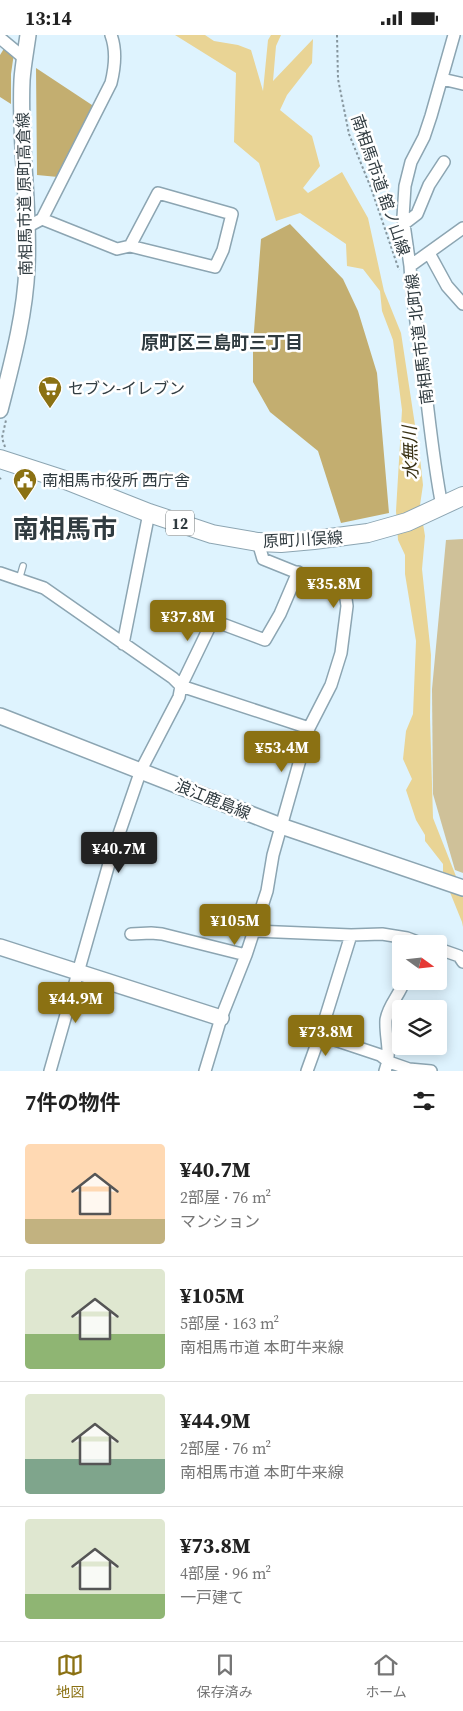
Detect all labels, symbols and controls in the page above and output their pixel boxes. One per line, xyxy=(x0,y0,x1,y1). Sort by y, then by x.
text: 13:14 xyxy=(25,5,72,31)
street label: 南相馬市道 原町高倉線 xyxy=(12,112,36,276)
street label: 南相馬市道 舘ノ山線 xyxy=(347,112,415,258)
street label: 南相馬市道 北町線 xyxy=(400,272,438,406)
district label: 原町区三島町三丁目 xyxy=(141,330,303,355)
supermarket icon: セブン-イレブン xyxy=(37,375,63,409)
place label: セブン-イレブン xyxy=(68,377,185,399)
water label: 水無川 xyxy=(396,424,423,480)
public building icon: 南相馬市役所 西庁舎 xyxy=(12,467,38,501)
place label: 南相馬市役所 西庁舎 xyxy=(42,469,190,491)
district label: 南相馬市 xyxy=(13,511,117,547)
road number: 12 xyxy=(166,511,194,535)
street label: 原町川俣線 xyxy=(262,526,344,552)
pin: ¥35.8M xyxy=(293,567,375,609)
text: ¥35.8M xyxy=(307,572,361,594)
pin: ¥37.8M xyxy=(147,599,229,642)
text: ¥37.8M xyxy=(161,605,215,627)
pin: ¥53.4M xyxy=(241,731,323,773)
text: ¥53.4M xyxy=(255,736,309,758)
street label: 浪江鹿島線 xyxy=(172,774,254,824)
pin: ¥40.7M xyxy=(78,831,160,874)
text: ¥40.7M xyxy=(92,837,146,859)
pin: ¥105M xyxy=(200,903,270,946)
text: ¥105M xyxy=(210,909,260,931)
north arrow xyxy=(392,935,448,990)
map controls xyxy=(392,935,447,1055)
pin: ¥44.9M xyxy=(35,981,117,1024)
text: ¥44.9M xyxy=(49,987,103,1009)
button: layers xyxy=(392,1000,447,1055)
pin: ¥73.8M xyxy=(285,1015,367,1057)
text: ¥73.8M xyxy=(299,1020,353,1042)
icon: filters xyxy=(410,1087,438,1115)
text: 7件の物件 xyxy=(25,1088,120,1117)
text: ¥40.7M xyxy=(180,1155,251,1184)
icon: home xyxy=(65,1164,125,1224)
text: 2部屋 · 76 m² xyxy=(180,1186,271,1208)
text: マンション xyxy=(180,1210,260,1232)
text: ¥105M xyxy=(180,1281,244,1310)
icon: home xyxy=(65,1289,125,1349)
text: 5部屋 · 163 m² xyxy=(180,1312,279,1334)
text: 南相馬市道 本町牛来線 xyxy=(180,1336,344,1358)
text: ¥44.9M xyxy=(180,1406,251,1435)
icon: home xyxy=(65,1414,125,1474)
text: 2部屋 · 76 m² xyxy=(180,1437,271,1459)
text: 南相馬市道 本町牛来線 xyxy=(180,1461,344,1483)
text: ¥73.8M xyxy=(180,1531,251,1560)
icon: home xyxy=(65,1539,125,1599)
text: 4部屋 · 96 m² xyxy=(180,1562,271,1584)
text: 一戸建て xyxy=(180,1586,244,1608)
tab: 地図 xyxy=(56,1651,84,1702)
tab: 保存済み xyxy=(197,1651,253,1702)
tab: ホーム xyxy=(365,1651,407,1702)

